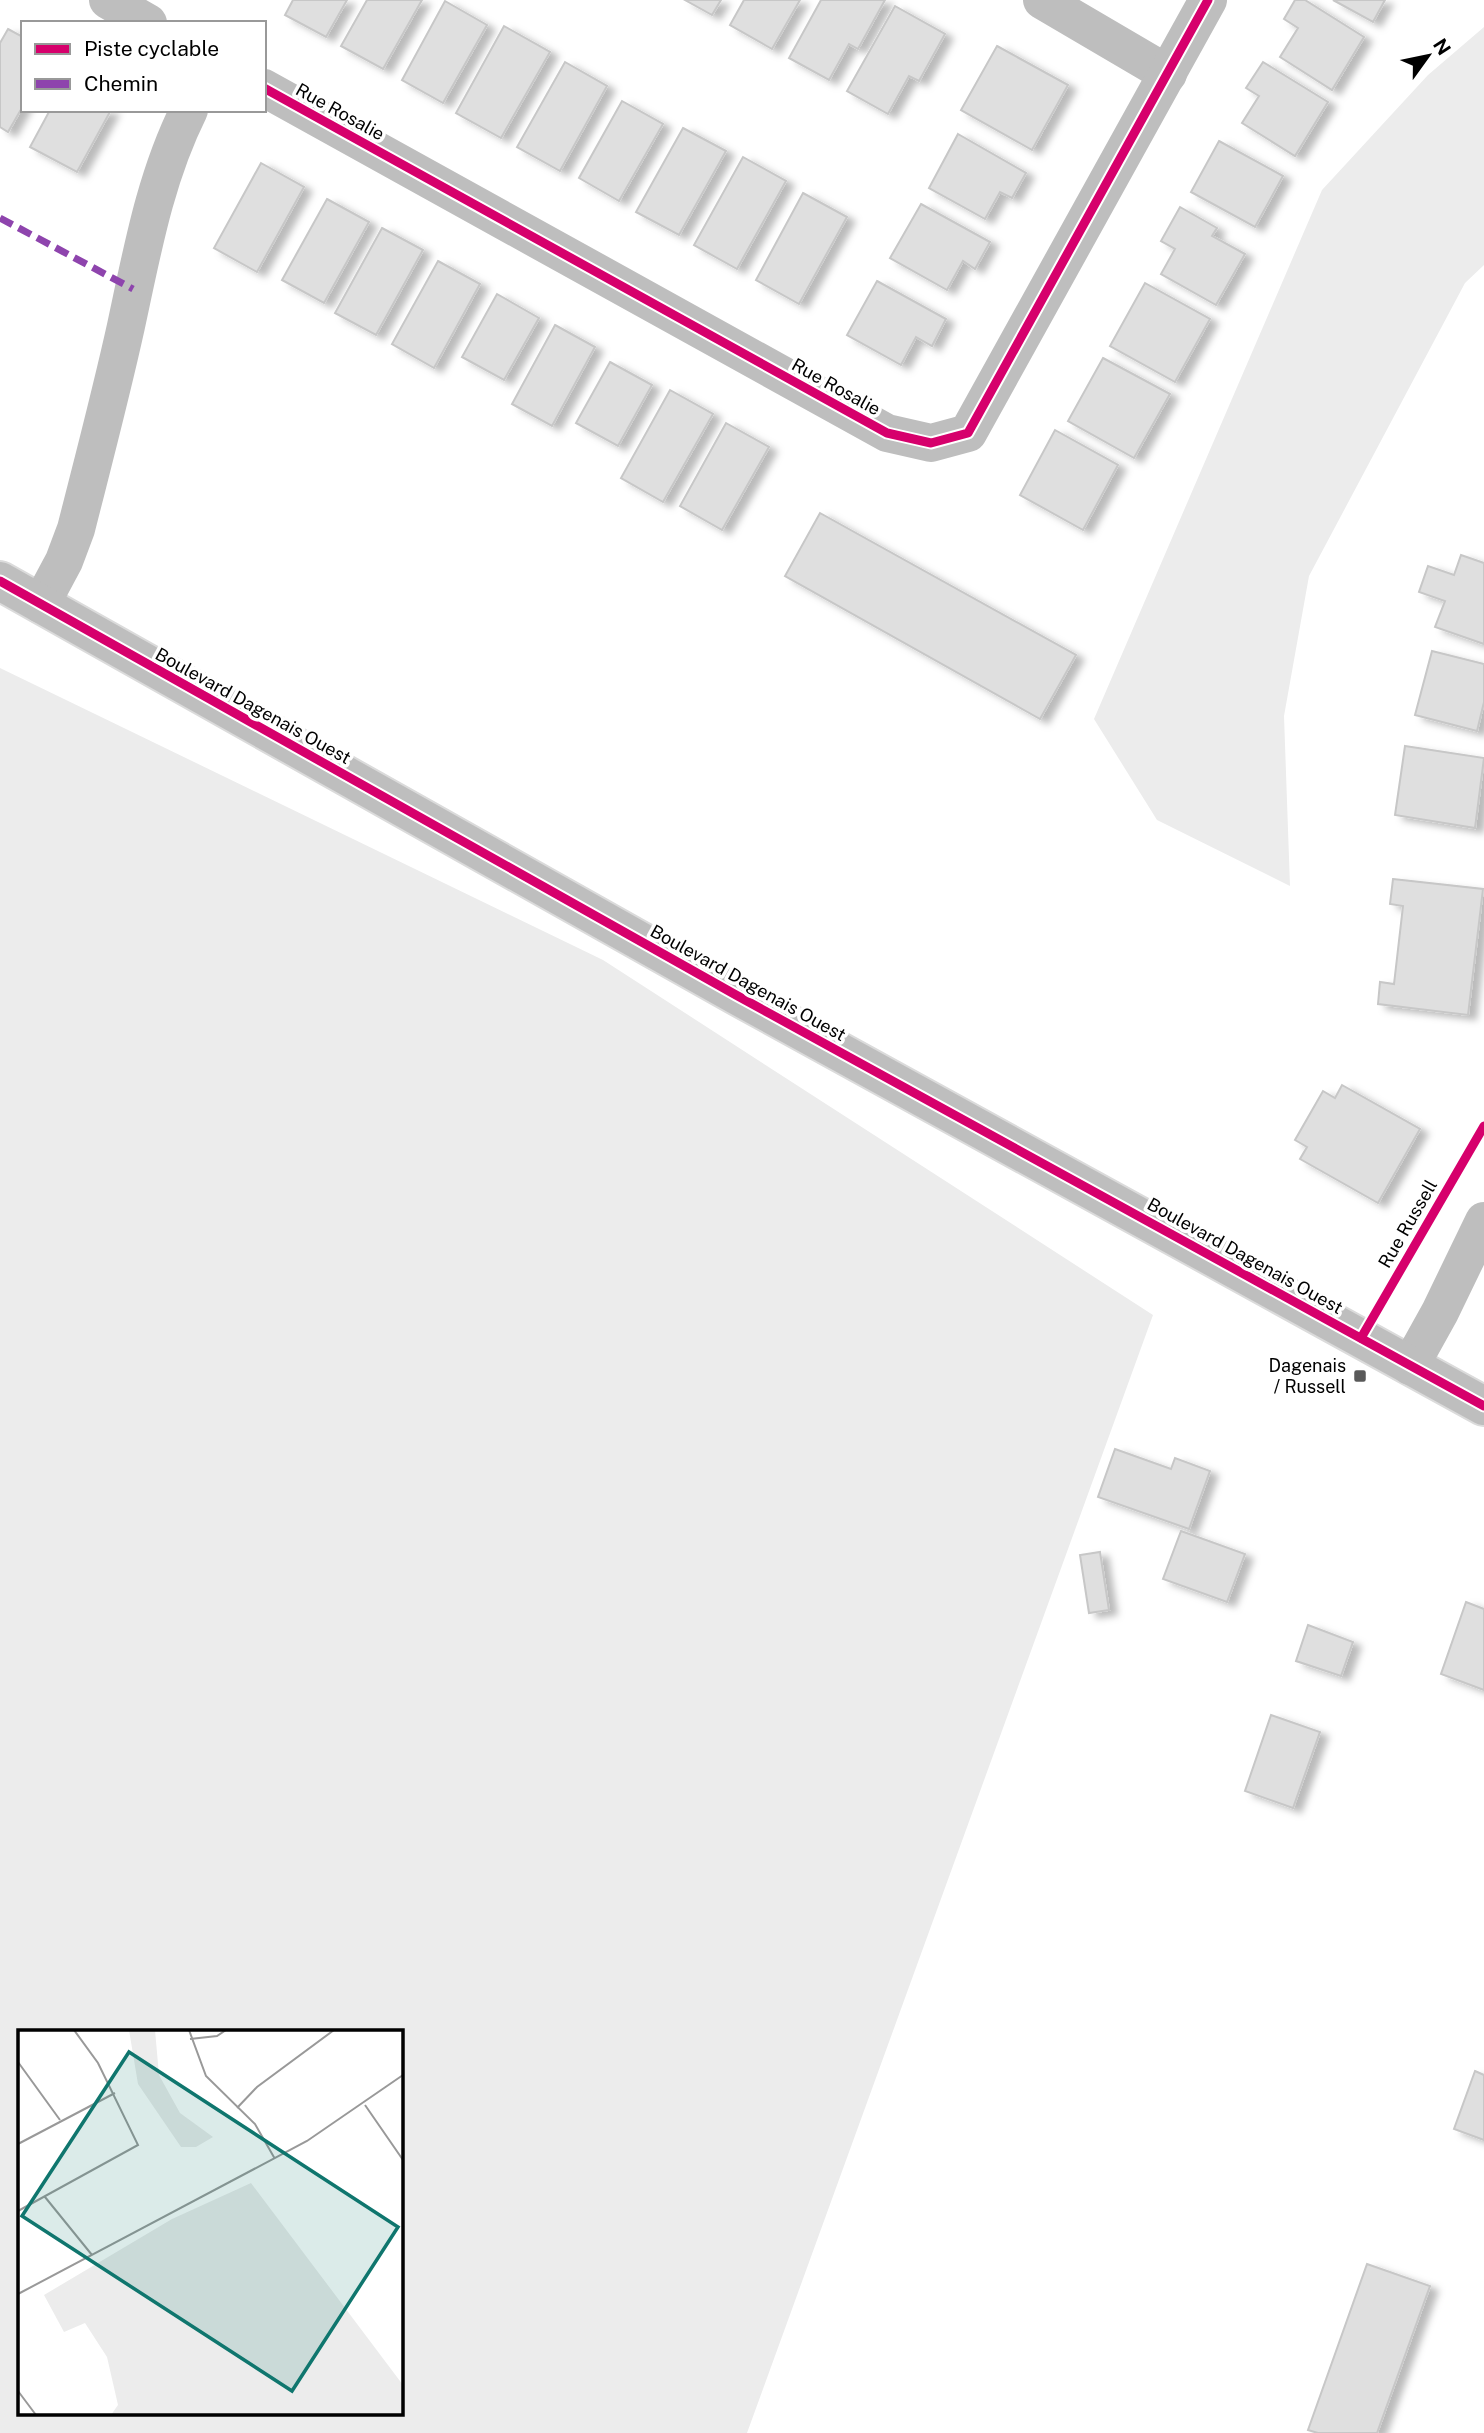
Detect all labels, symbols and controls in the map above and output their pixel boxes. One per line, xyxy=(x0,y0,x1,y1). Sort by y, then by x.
legend xyxy=(21,21,266,112)
north arrow xyxy=(1393,21,1463,91)
text: N xyxy=(1429,35,1456,59)
text: Piste cyclable xyxy=(84,36,219,61)
text: Chemin xyxy=(84,71,158,96)
street label: Rue Rosalie xyxy=(292,79,388,145)
street label: Rue Rosalie xyxy=(788,354,884,420)
street label: Boulevard Dagenais Ouest xyxy=(152,643,355,768)
street label: Boulevard Dagenais Ouest xyxy=(647,920,850,1045)
street label: Rue Russell xyxy=(1374,1176,1441,1272)
street label: Boulevard Dagenais Ouest xyxy=(1144,1193,1347,1318)
place label: Dagenais / Russell xyxy=(1269,1355,1346,1397)
marker: Dagenais / Russell xyxy=(1352,1368,1368,1384)
inset map xyxy=(18,2030,402,2416)

